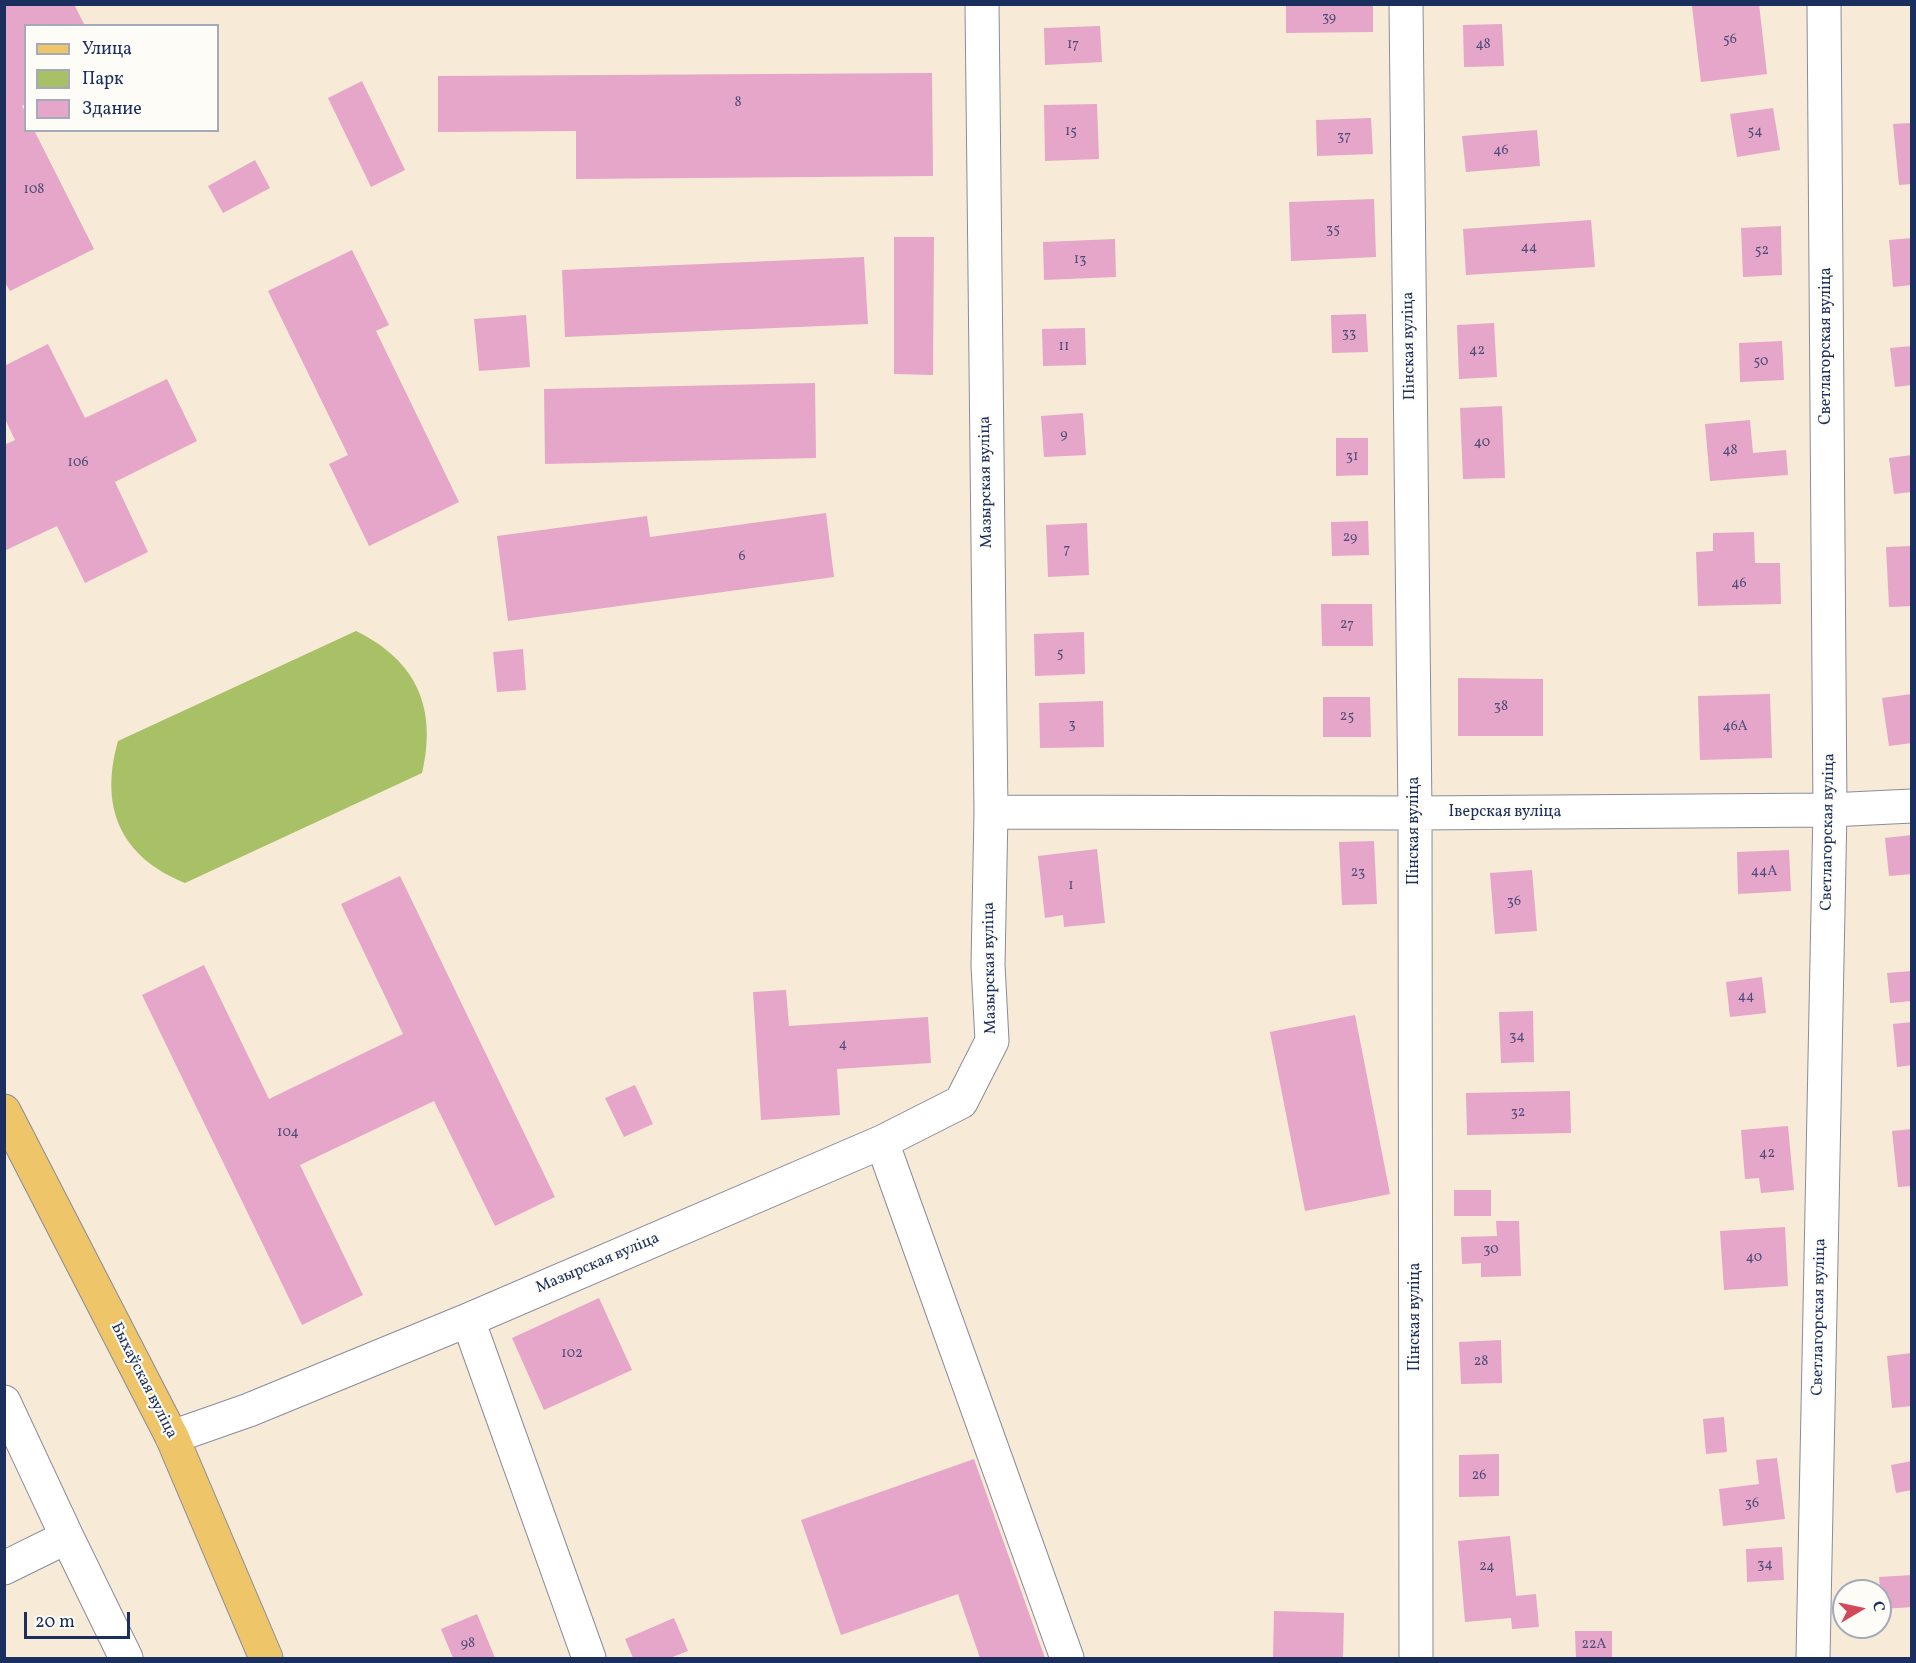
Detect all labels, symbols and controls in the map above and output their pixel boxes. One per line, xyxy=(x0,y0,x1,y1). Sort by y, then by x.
house number: 39 xyxy=(1322,10,1336,26)
legend xyxy=(24,24,219,132)
house number: 56 xyxy=(1723,32,1737,48)
text: Улица xyxy=(82,37,132,62)
house number: 17 xyxy=(1067,37,1079,53)
house number: 48 xyxy=(1475,37,1491,53)
text: Парк xyxy=(82,67,124,92)
house number: 8 xyxy=(734,95,742,111)
text: Здание xyxy=(82,97,142,122)
house number: 15 xyxy=(1065,124,1077,140)
house number: 54 xyxy=(1747,124,1763,140)
house number: 37 xyxy=(1337,129,1351,145)
house number: 46 xyxy=(1493,143,1509,159)
house number: 108 xyxy=(24,182,44,198)
house number: 35 xyxy=(1326,222,1340,238)
house number: 44 xyxy=(1521,240,1537,256)
house number: 52 xyxy=(1755,243,1769,259)
house number: 13 xyxy=(1074,252,1086,268)
street label: Светлагорская вуліца xyxy=(1817,267,1837,425)
street label: Пінская вуліца xyxy=(1399,291,1421,401)
house number: 33 xyxy=(1342,326,1356,342)
house number: 11 xyxy=(1059,339,1069,355)
house number: 42 xyxy=(1469,343,1485,359)
house number: 50 xyxy=(1754,354,1768,370)
street label: Мазырская вуліца xyxy=(976,416,998,548)
house number: 9 xyxy=(1060,427,1068,443)
house number: 40 xyxy=(1474,435,1490,451)
house number: 48 xyxy=(1722,443,1738,459)
house number: 31 xyxy=(1346,449,1358,465)
house number: 106 xyxy=(67,455,89,471)
house number: 29 xyxy=(1343,530,1357,546)
house number: 7 xyxy=(1064,542,1070,558)
house number: 6 xyxy=(738,549,746,565)
house number: 46 xyxy=(1731,576,1747,592)
house number: 27 xyxy=(1340,617,1354,633)
house number: 5 xyxy=(1057,646,1063,662)
house number: 38 xyxy=(1494,699,1508,715)
house number: 25 xyxy=(1340,709,1354,725)
house number: 3 xyxy=(1068,717,1076,733)
house number: 46А xyxy=(1722,719,1748,735)
street label: Светлагорская вуліца xyxy=(1818,753,1840,911)
street label: Пінская вуліца xyxy=(1405,777,1425,885)
street label: Іверская вуліца xyxy=(1449,803,1561,823)
house number: 44А xyxy=(1751,864,1777,880)
house number: 23 xyxy=(1351,865,1365,881)
house number: 1 xyxy=(1068,878,1074,894)
house number: 36 xyxy=(1507,894,1521,910)
street label: Мазырская вуліца xyxy=(980,902,1002,1034)
house number: 44 xyxy=(1738,989,1754,1005)
house number: 34 xyxy=(1509,1029,1525,1045)
house number: 4 xyxy=(839,1037,847,1053)
house number: 32 xyxy=(1511,1105,1525,1121)
house number: 104 xyxy=(277,1125,299,1141)
house number: 42 xyxy=(1759,1146,1775,1162)
street label: Мазырская вуліца xyxy=(533,1229,663,1299)
street label: Светлагорская вуліца xyxy=(1809,1238,1831,1396)
house number: 30 xyxy=(1483,1242,1499,1258)
house number: 40 xyxy=(1746,1250,1762,1266)
street label: Пінская вуліца xyxy=(1406,1263,1426,1371)
street label: Быхаўская вуліца xyxy=(106,1320,180,1442)
house number: 102 xyxy=(561,1346,583,1362)
house number: 28 xyxy=(1474,1354,1488,1370)
house number: 26 xyxy=(1472,1468,1486,1484)
house number: 36 xyxy=(1745,1496,1759,1512)
house number: 34 xyxy=(1757,1557,1773,1573)
house number: 24 xyxy=(1479,1559,1495,1575)
north arrow xyxy=(1832,1579,1892,1639)
scale bar xyxy=(27,1600,134,1638)
text: С xyxy=(1866,1600,1889,1613)
text: 20 m xyxy=(35,1610,75,1635)
house number: 98 xyxy=(461,1636,475,1652)
house number: 22А xyxy=(1582,1637,1606,1653)

